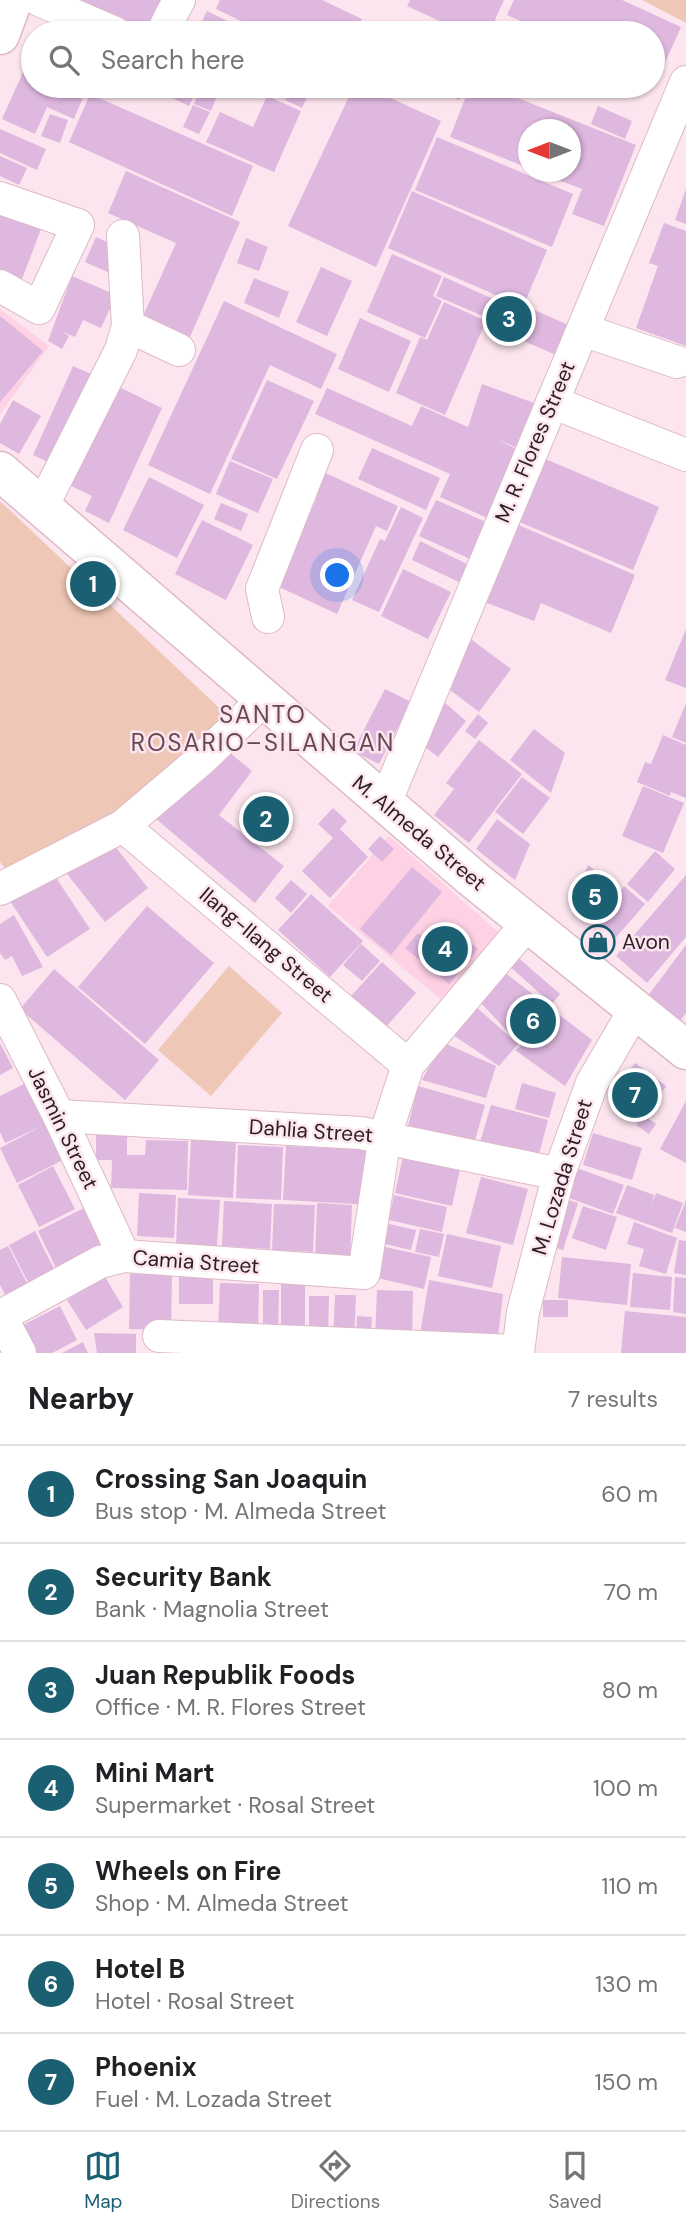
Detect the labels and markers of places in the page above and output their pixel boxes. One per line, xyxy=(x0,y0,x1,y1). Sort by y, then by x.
pin: 3 xyxy=(486,293,532,345)
pin: 1 xyxy=(70,558,116,610)
pin: 2 xyxy=(243,793,289,845)
pin: 5 xyxy=(572,871,618,923)
pin: 4 xyxy=(422,923,468,975)
shop icon: Avon xyxy=(579,923,617,961)
place label: Avon xyxy=(622,928,670,956)
pin: 6 xyxy=(510,995,556,1047)
pin: 7 xyxy=(612,1069,658,1121)

